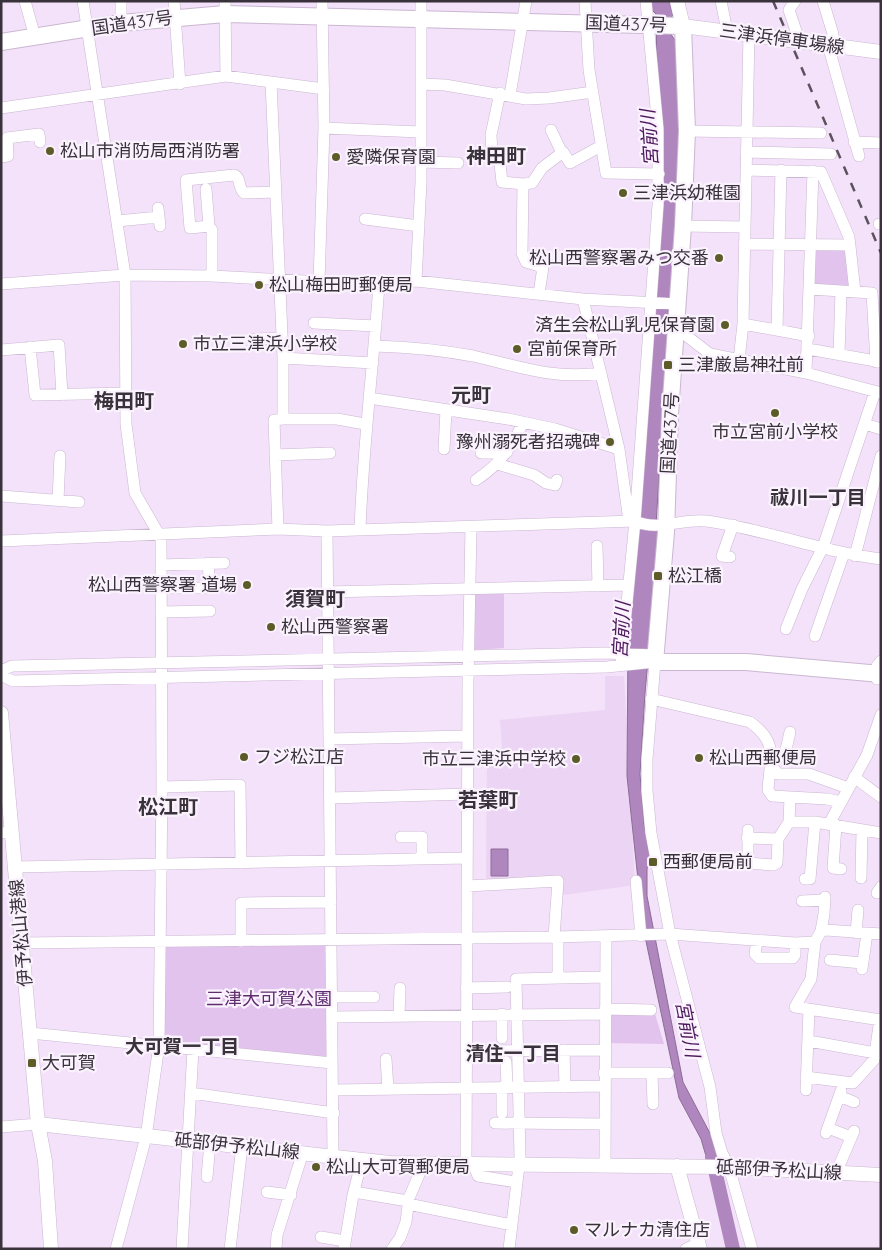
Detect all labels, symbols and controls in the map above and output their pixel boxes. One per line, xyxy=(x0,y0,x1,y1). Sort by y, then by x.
street label: 国道437号 xyxy=(90,5,174,40)
street label: 国道437号 xyxy=(585,11,667,36)
street label: 三津浜停車場線 xyxy=(718,18,846,59)
water label: 宮前川 xyxy=(635,107,663,167)
place label: 松山市消防局西消防署 xyxy=(60,139,240,162)
district label: 神田町 xyxy=(466,143,526,168)
marker: 松山市消防局西消防署 xyxy=(44,145,56,157)
place label: 愛隣保育園 xyxy=(346,145,436,168)
marker: 愛隣保育園 xyxy=(330,151,342,163)
place label: 三津浜幼稚園 xyxy=(633,181,741,204)
marker: 三津浜幼稚園 xyxy=(617,187,629,199)
place label: 松山西警察署みつ交番 xyxy=(529,246,709,269)
marker: 松山西警察署みつ交番 xyxy=(713,252,725,264)
place label: 松山梅田町郵便局 xyxy=(269,273,413,296)
marker: 松山梅田町郵便局 xyxy=(253,279,265,291)
place label: 済生会松山乳児保育園 xyxy=(535,313,715,336)
marker: 済生会松山乳児保育園 xyxy=(719,319,731,331)
place label: 市立三津浜小学校 xyxy=(193,332,337,355)
place label: 宮前保育所 xyxy=(527,337,617,360)
marker: 市立三津浜小学校 xyxy=(177,338,189,350)
marker: 宮前保育所 xyxy=(511,343,523,355)
place label: 三津厳島神社前 xyxy=(678,353,804,376)
marker: 三津厳島神社前 xyxy=(662,359,674,371)
district label: 元町 xyxy=(451,382,491,407)
district label: 梅田町 xyxy=(94,388,154,413)
street label: 国道437号 xyxy=(656,391,683,475)
marker: 市立宮前小学校 xyxy=(769,407,781,419)
place label: 市立宮前小学校 xyxy=(712,420,838,443)
place label: 豫州溺死者招魂碑 xyxy=(456,430,600,453)
marker: 豫州溺死者招魂碑 xyxy=(604,436,616,448)
district label: 祓川一丁目 xyxy=(770,485,866,509)
place label: 松江橋 xyxy=(668,564,722,587)
marker: 松江橋 xyxy=(652,570,664,582)
place label: 松山西警察署 道場 xyxy=(88,573,237,596)
marker: 松山西警察署 道場 xyxy=(241,579,253,591)
district label: 須賀町 xyxy=(285,586,345,611)
water label: 宮前川 xyxy=(608,599,635,659)
place label: 松山西警察署 xyxy=(281,615,389,638)
marker: 松山西警察署 xyxy=(265,621,277,633)
place label: フジ松江店 xyxy=(254,745,344,768)
place label: 松山西郵便局 xyxy=(709,746,817,769)
place label: 市立三津浜中学校 xyxy=(422,747,566,770)
marker: フジ松江店 xyxy=(238,751,250,763)
marker: 松山西郵便局 xyxy=(693,752,705,764)
marker: 市立三津浜中学校 xyxy=(570,753,582,765)
district label: 若葉町 xyxy=(458,787,518,812)
district label: 松江町 xyxy=(138,794,198,819)
place label: 西郵便局前 xyxy=(663,850,753,873)
marker: 西郵便局前 xyxy=(647,856,659,868)
street label: 伊予松山港線 xyxy=(4,878,37,988)
park label: 三津大可賀公園 xyxy=(206,987,332,1010)
water label: 宮前川 xyxy=(671,999,706,1061)
district label: 大可賀一丁目 xyxy=(125,1034,239,1058)
district label: 清住一丁目 xyxy=(465,1041,561,1065)
place label: 大可賀 xyxy=(42,1051,96,1074)
marker: 大可賀 xyxy=(26,1057,38,1069)
street label: 砥部伊予松山線 xyxy=(173,1127,301,1164)
place label: 松山大可賀郵便局 xyxy=(326,1155,470,1178)
street label: 砥部伊予松山線 xyxy=(716,1155,843,1184)
marker: 松山大可賀郵便局 xyxy=(310,1161,322,1173)
place label: マルナカ清住店 xyxy=(584,1218,710,1241)
marker: マルナカ清住店 xyxy=(568,1224,580,1236)

